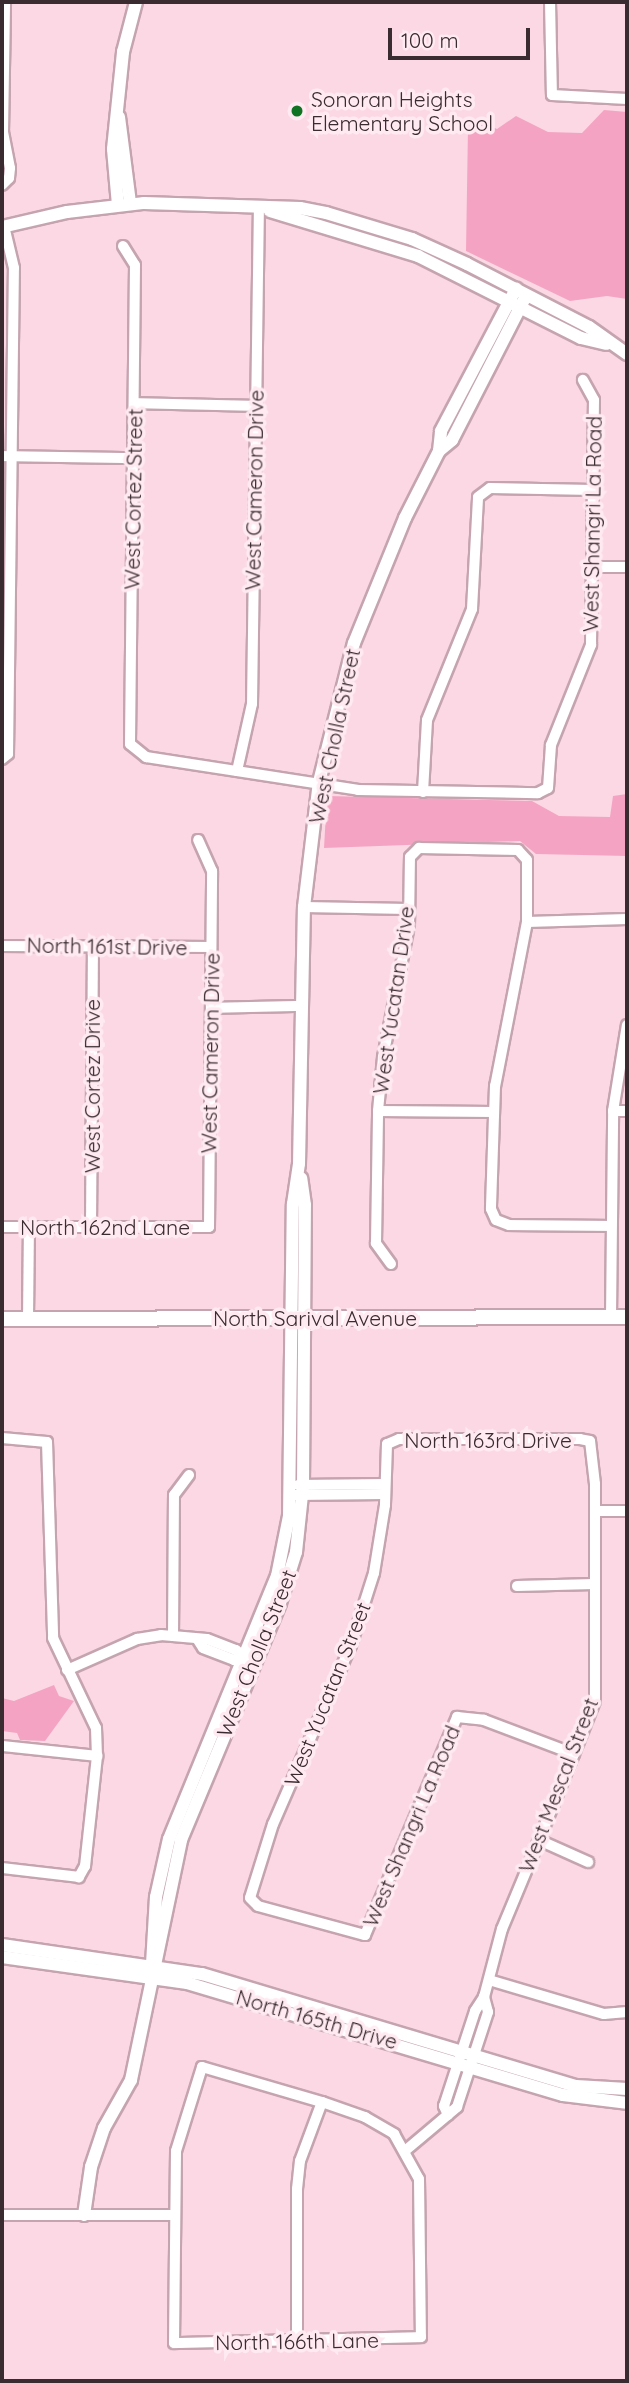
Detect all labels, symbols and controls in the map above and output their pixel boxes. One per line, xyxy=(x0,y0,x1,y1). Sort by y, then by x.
scale bar xyxy=(391,14,533,58)
text: 100 m xyxy=(401,27,459,53)
place label: Sonoran Heights Elementary School xyxy=(311,86,493,136)
marker: Sonoran Heights Elementary School xyxy=(289,103,305,119)
street label: West Cameron Drive xyxy=(240,389,268,591)
street label: West Cortez Street xyxy=(119,408,147,590)
street label: West Shangri La Road xyxy=(578,416,606,632)
street label: West Cholla Street xyxy=(303,646,365,826)
street label: West Yucatan Drive xyxy=(367,904,419,1096)
street label: North 161st Drive xyxy=(26,932,188,960)
street label: West Cameron Drive xyxy=(196,952,224,1154)
street label: West Cortez Drive xyxy=(79,999,105,1173)
street label: North 162nd Lane xyxy=(20,1214,190,1240)
street label: North Sarival Avenue xyxy=(213,1305,417,1331)
street label: North 163rd Drive xyxy=(404,1427,572,1453)
street label: West Cholla Street xyxy=(211,1566,301,1740)
street label: West Yucatan Street xyxy=(279,1598,375,1790)
street label: West Mescal Street xyxy=(513,1694,603,1876)
street label: West Shangri La Road xyxy=(357,1722,465,1930)
street label: North 165th Drive xyxy=(233,1984,401,2054)
street label: North 166th Lane xyxy=(215,2327,379,2355)

